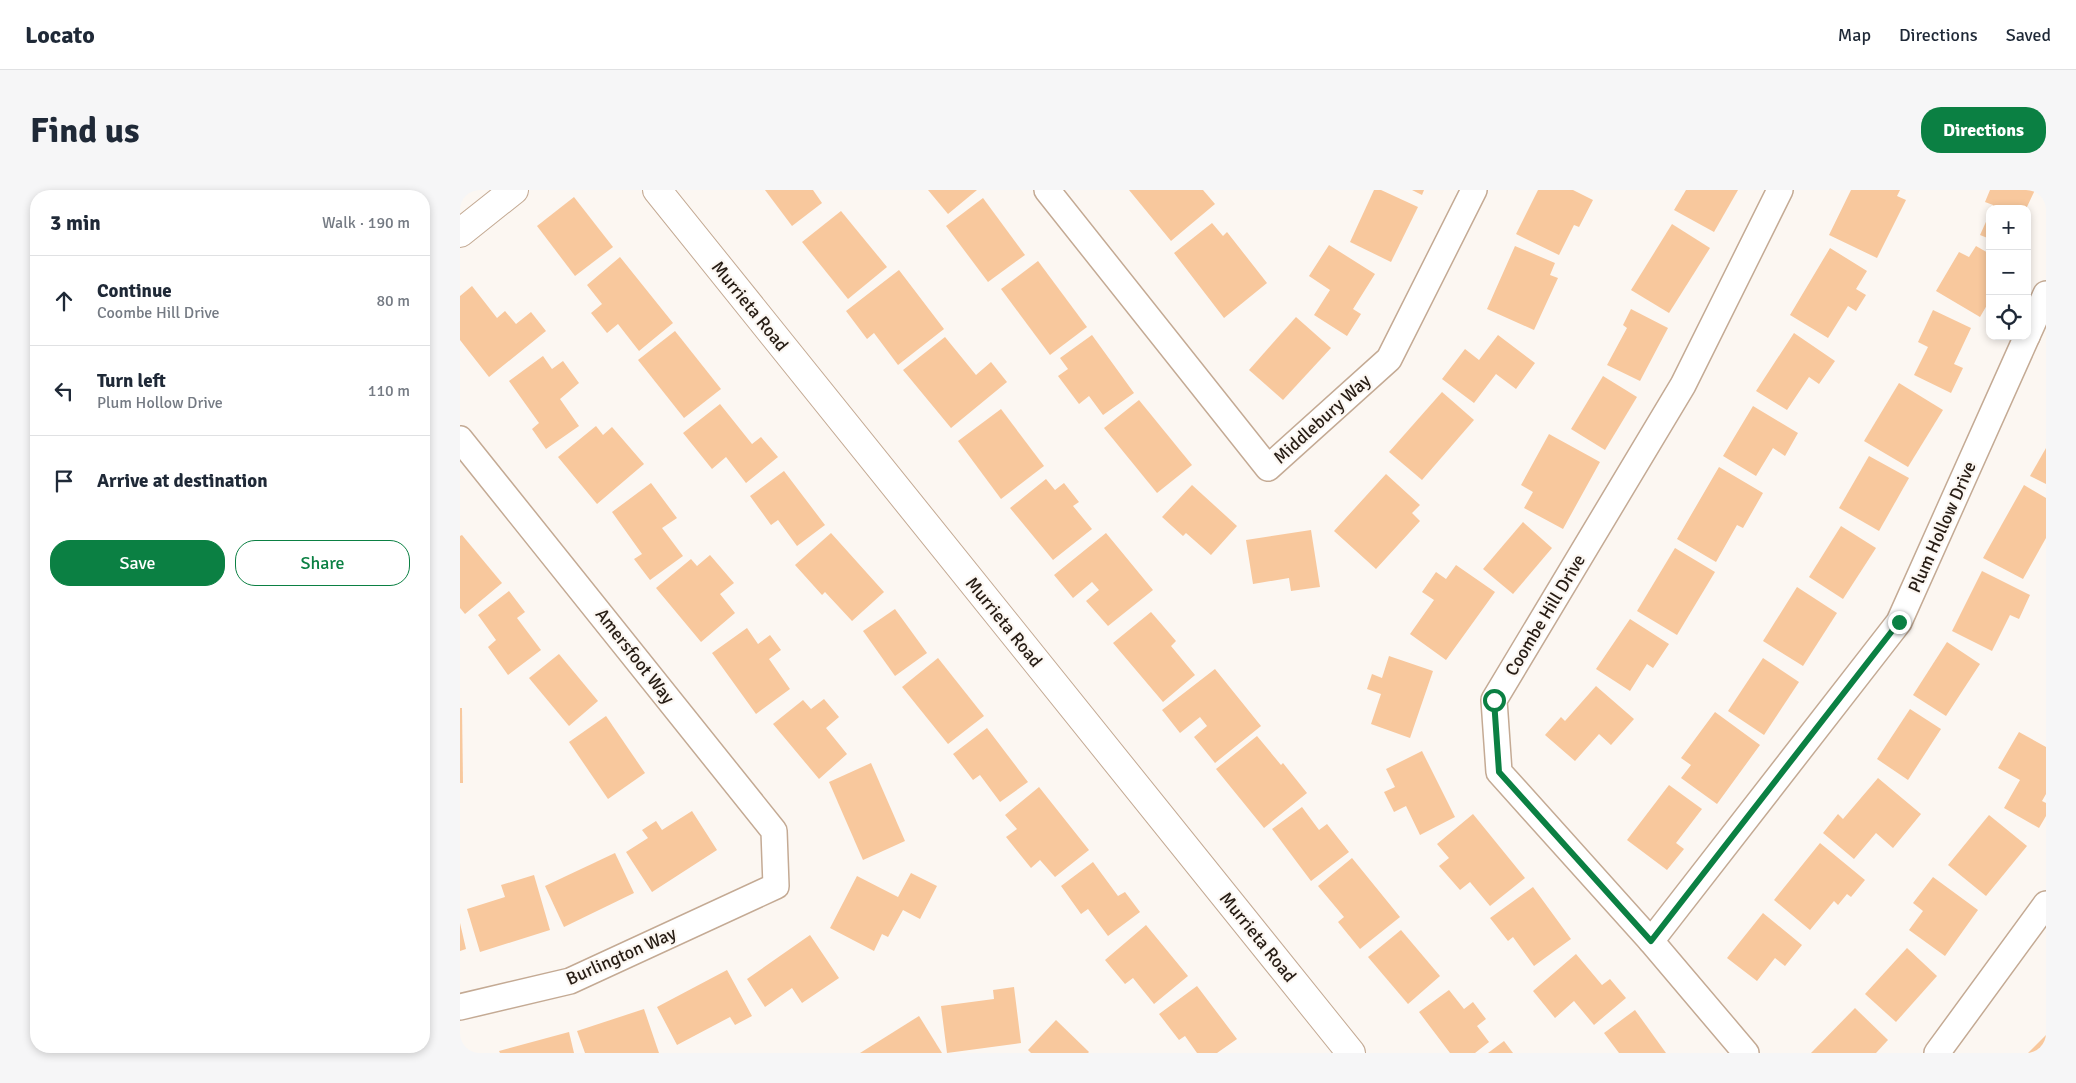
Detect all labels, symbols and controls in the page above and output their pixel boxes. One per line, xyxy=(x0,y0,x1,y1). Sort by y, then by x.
text: Locato xyxy=(25,20,95,50)
text: Map xyxy=(1838,24,1871,46)
text: Directions xyxy=(1899,24,1978,46)
text: Saved xyxy=(2006,24,2051,46)
button: Directions xyxy=(1921,107,2046,153)
text: Find us xyxy=(30,109,140,152)
map controls xyxy=(1986,205,2031,340)
button: + xyxy=(1986,205,2031,250)
text: 3 min xyxy=(50,210,101,236)
text: Walk · 190 m xyxy=(322,213,410,233)
button: − xyxy=(1986,250,2031,295)
street label: Murrieta Road xyxy=(707,256,793,356)
text: Continue xyxy=(97,279,172,303)
icon: ahead xyxy=(50,287,78,315)
text: 80 m xyxy=(376,291,410,311)
button: locate xyxy=(1986,295,2031,340)
text: Coombe Hill Drive xyxy=(97,303,220,323)
text: Turn left xyxy=(97,369,166,393)
street label: Middlebury Way xyxy=(1269,369,1376,468)
icon: left xyxy=(50,377,78,405)
text: 110 m xyxy=(368,381,410,401)
text: Plum Hollow Drive xyxy=(97,393,223,413)
street label: Plum Hollow Drive xyxy=(1903,458,1981,596)
icon: arrive xyxy=(50,467,78,495)
text: Arrive at destination xyxy=(97,469,268,493)
button: Save xyxy=(50,540,225,586)
button: Share xyxy=(235,540,410,586)
street label: Coombe Hill Drive xyxy=(1500,550,1590,680)
street label: Murrieta Road xyxy=(961,572,1047,672)
street label: Amersfoot Way xyxy=(591,604,680,709)
route end xyxy=(1888,611,1911,634)
route start xyxy=(1483,689,1506,712)
street label: Murrieta Road xyxy=(1215,887,1301,987)
street label: Burlington Way xyxy=(563,922,680,990)

